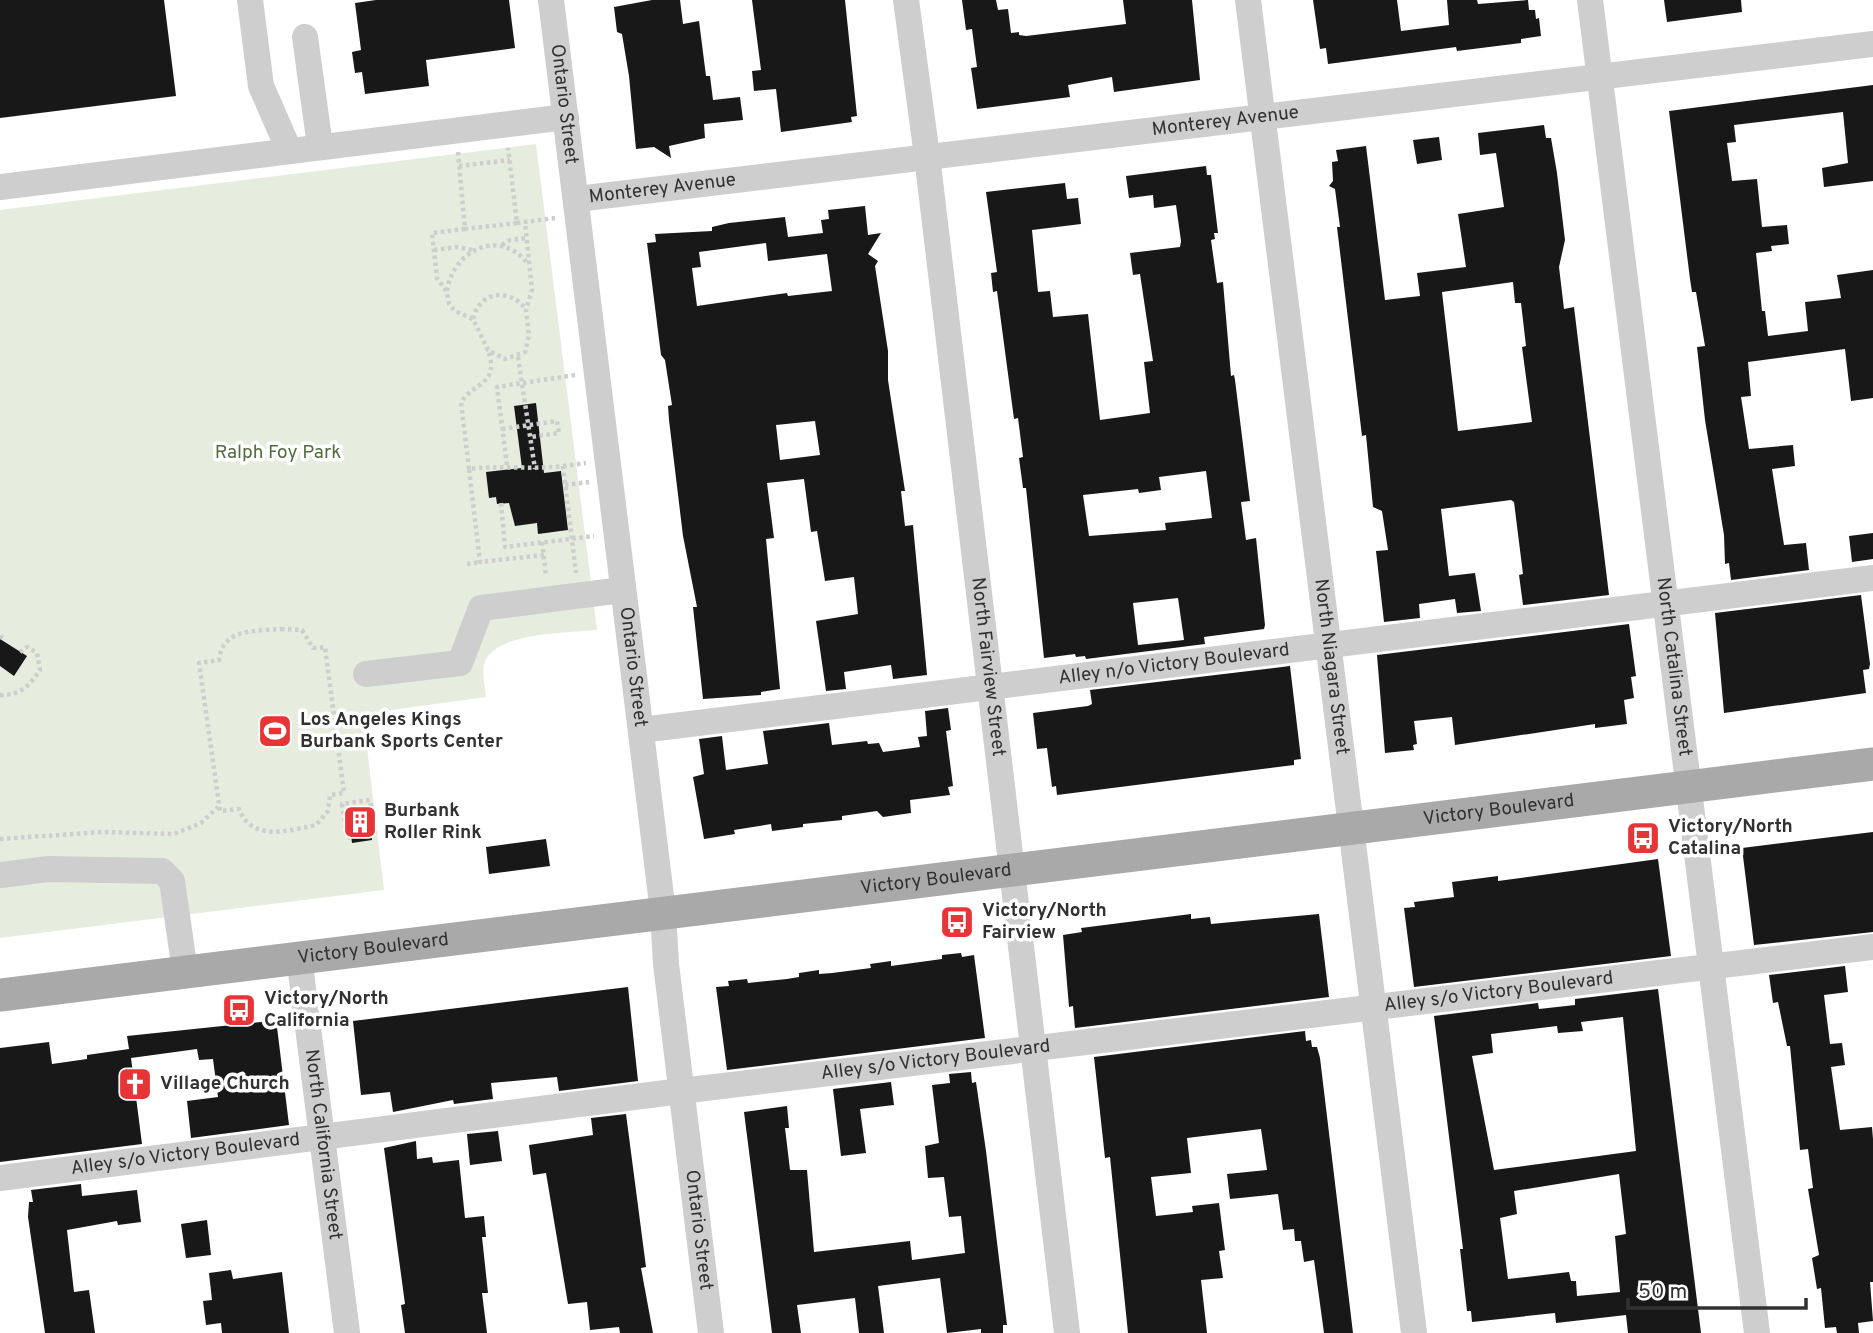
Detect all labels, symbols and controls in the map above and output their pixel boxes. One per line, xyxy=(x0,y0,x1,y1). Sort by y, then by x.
street label: Ontario Street xyxy=(545,43,583,166)
street label: Monterey Avenue xyxy=(1151,101,1300,142)
street label: Monterey Avenue xyxy=(588,168,737,209)
park label: Ralph Foy Park xyxy=(215,441,341,465)
street label: North Fairview Street xyxy=(965,576,1010,758)
street label: North Catalina Street xyxy=(1650,576,1697,758)
street label: North Niagara Street xyxy=(1308,577,1354,756)
street label: Ontario Street xyxy=(614,605,652,729)
street label: Alley n/o Victory Boulevard xyxy=(1057,638,1291,690)
place label: Los Angeles Kings Burbank Sports Center xyxy=(300,708,503,754)
sports icon: Los Angeles Kings Burbank Sports Center xyxy=(256,712,294,750)
street label: Victory Boulevard xyxy=(1422,789,1576,831)
place label: Burbank Roller Rink xyxy=(384,799,482,845)
building icon: Burbank Roller Rink xyxy=(341,803,379,841)
place label: Victory/North Catalina xyxy=(1668,815,1793,861)
bus stop icon: Victory/North Catalina xyxy=(1624,819,1662,857)
street label: Victory Boulevard xyxy=(859,858,1013,901)
place label: Victory/North Fairview xyxy=(982,899,1107,945)
bus stop icon: Victory/North Fairview xyxy=(938,903,976,941)
street label: Victory Boulevard xyxy=(296,928,450,970)
street label: Alley s/o Victory Boulevard xyxy=(1382,966,1615,1018)
place label: Victory/North California xyxy=(264,987,389,1033)
bus stop icon: Victory/North California xyxy=(220,991,258,1029)
street label: Alley s/o Victory Boulevard xyxy=(820,1034,1052,1086)
street label: North California Street xyxy=(299,1048,347,1241)
church icon: Village Church xyxy=(116,1065,154,1103)
place label: Village Church xyxy=(160,1072,290,1096)
street label: Alley s/o Victory Boulevard xyxy=(69,1128,302,1181)
street label: Ontario Street xyxy=(679,1168,718,1292)
scale bar xyxy=(1628,1266,1806,1310)
text: 50 m xyxy=(1638,1279,1687,1306)

